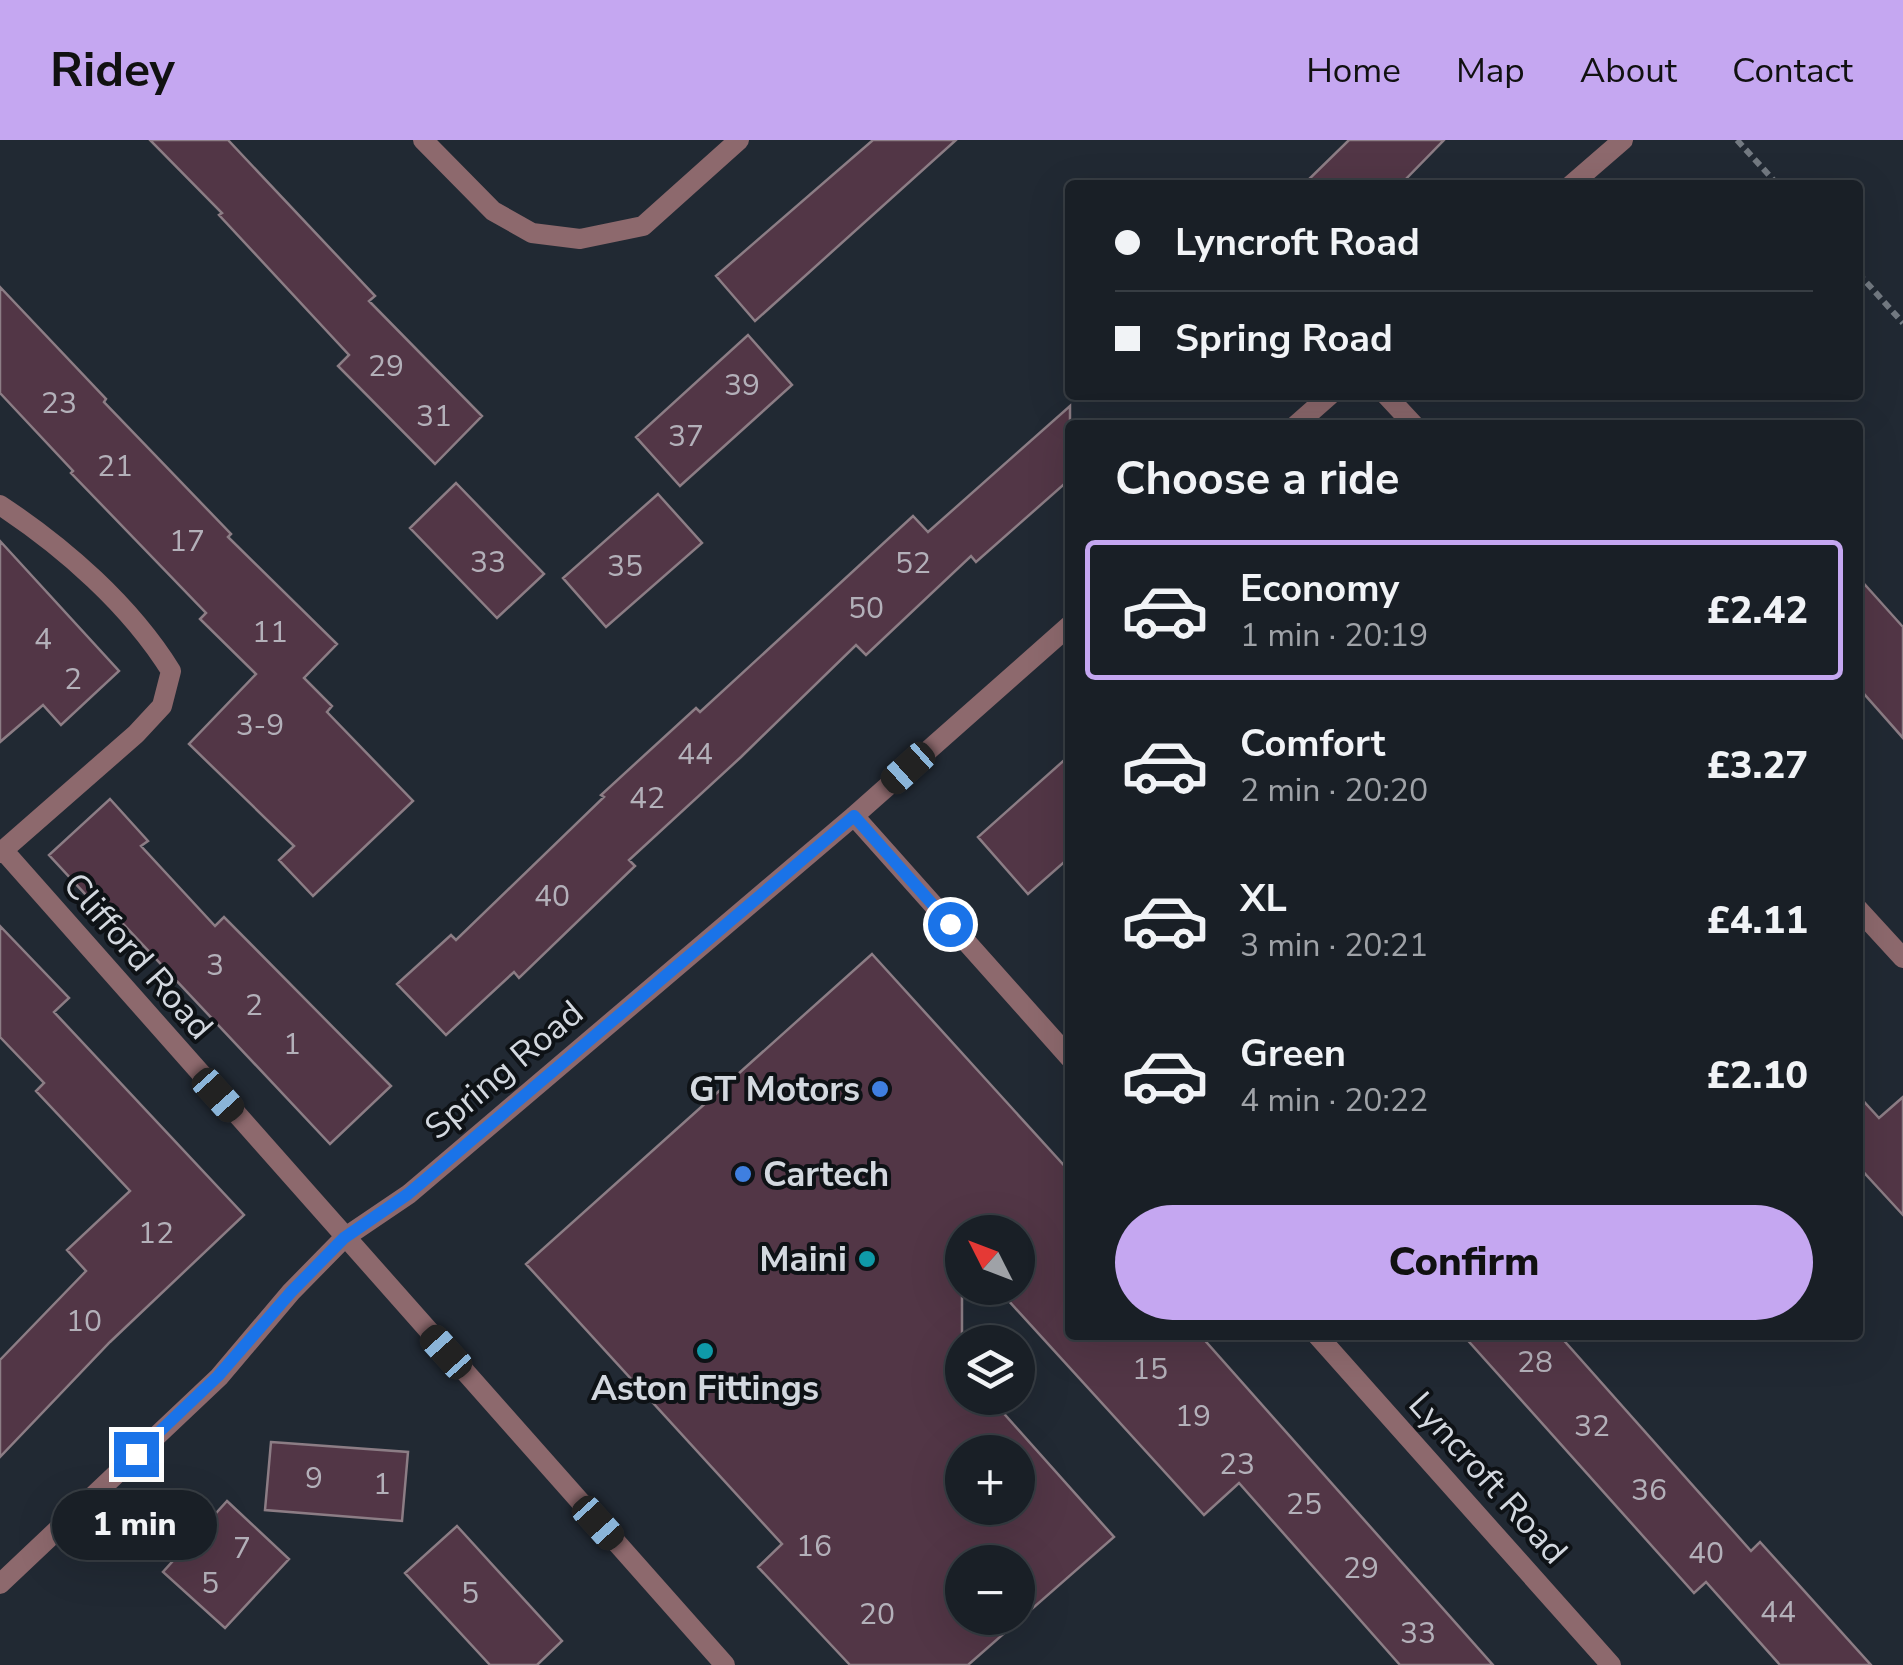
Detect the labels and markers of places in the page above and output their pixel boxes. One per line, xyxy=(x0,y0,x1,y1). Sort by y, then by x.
place label: GT Motors xyxy=(689,1066,860,1113)
marker: GT Motors xyxy=(869,1078,891,1100)
place label: Cartech xyxy=(763,1151,889,1198)
marker: Cartech xyxy=(732,1163,754,1185)
place label: Maini xyxy=(759,1236,847,1283)
marker: Maini xyxy=(856,1248,878,1270)
marker: Aston Fittings xyxy=(694,1340,716,1362)
place label: Aston Fittings xyxy=(591,1365,819,1412)

